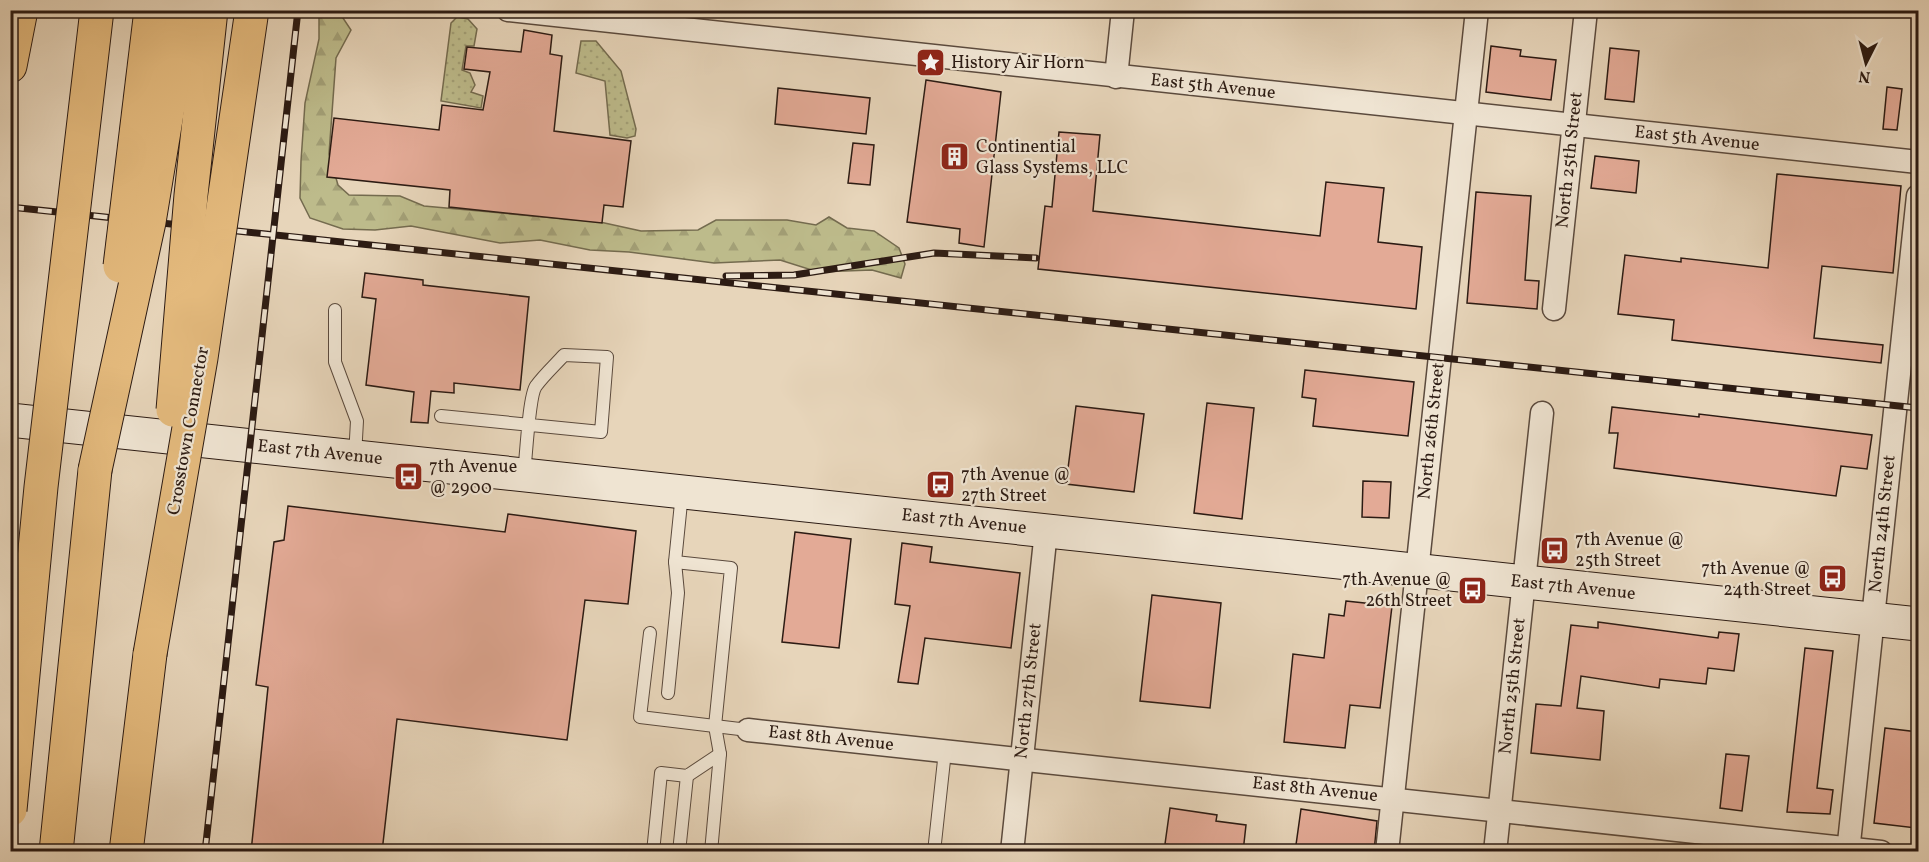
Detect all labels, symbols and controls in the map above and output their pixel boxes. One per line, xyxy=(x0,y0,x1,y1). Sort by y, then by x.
north arrow xyxy=(1836,33,1896,93)
place icon: History Air Horn xyxy=(914,47,946,79)
place label: History Air Horn xyxy=(951,51,1085,76)
text: N xyxy=(1857,64,1872,87)
street label: East 5th Avenue xyxy=(1149,68,1277,106)
street label: North 25th Street xyxy=(1550,90,1590,230)
street label: East 5th Avenue xyxy=(1633,120,1761,158)
place label: Continential Glass Systems, LLC xyxy=(976,135,1128,181)
building icon: Continential Glass Systems, LLC xyxy=(939,141,971,173)
street label: Crosstown Connector xyxy=(162,344,216,517)
street label: North 26th Street xyxy=(1412,361,1452,501)
street label: East 7th Avenue xyxy=(256,434,384,472)
street label: North 24th Street xyxy=(1863,454,1903,594)
place label: 7th Avenue @ 2900 xyxy=(429,455,517,501)
bus stop icon: 7th Avenue @ 2900 xyxy=(392,461,424,493)
place label: 7th Avenue @ 27th Street xyxy=(961,463,1071,509)
bus stop icon: 7th Avenue @ 27th Street xyxy=(924,469,956,501)
street label: East 7th Avenue xyxy=(900,503,1028,541)
place label: 7th Avenue @ 25th Street xyxy=(1575,528,1685,574)
bus stop icon: 7th Avenue @ 25th Street xyxy=(1538,534,1570,566)
place label: 7th Avenue @ 24th Street xyxy=(1701,557,1811,603)
bus stop icon: 7th Avenue @ 24th Street xyxy=(1816,563,1848,595)
place label: 7th Avenue @ 26th Street xyxy=(1342,568,1452,614)
street label: East 7th Avenue xyxy=(1509,569,1637,607)
bus stop icon: 7th Avenue @ 26th Street xyxy=(1457,574,1489,606)
street label: North 25th Street xyxy=(1493,616,1533,756)
street label: North 27th Street xyxy=(1009,622,1049,760)
street label: East 8th Avenue xyxy=(767,720,895,758)
street label: East 8th Avenue xyxy=(1251,771,1379,809)

